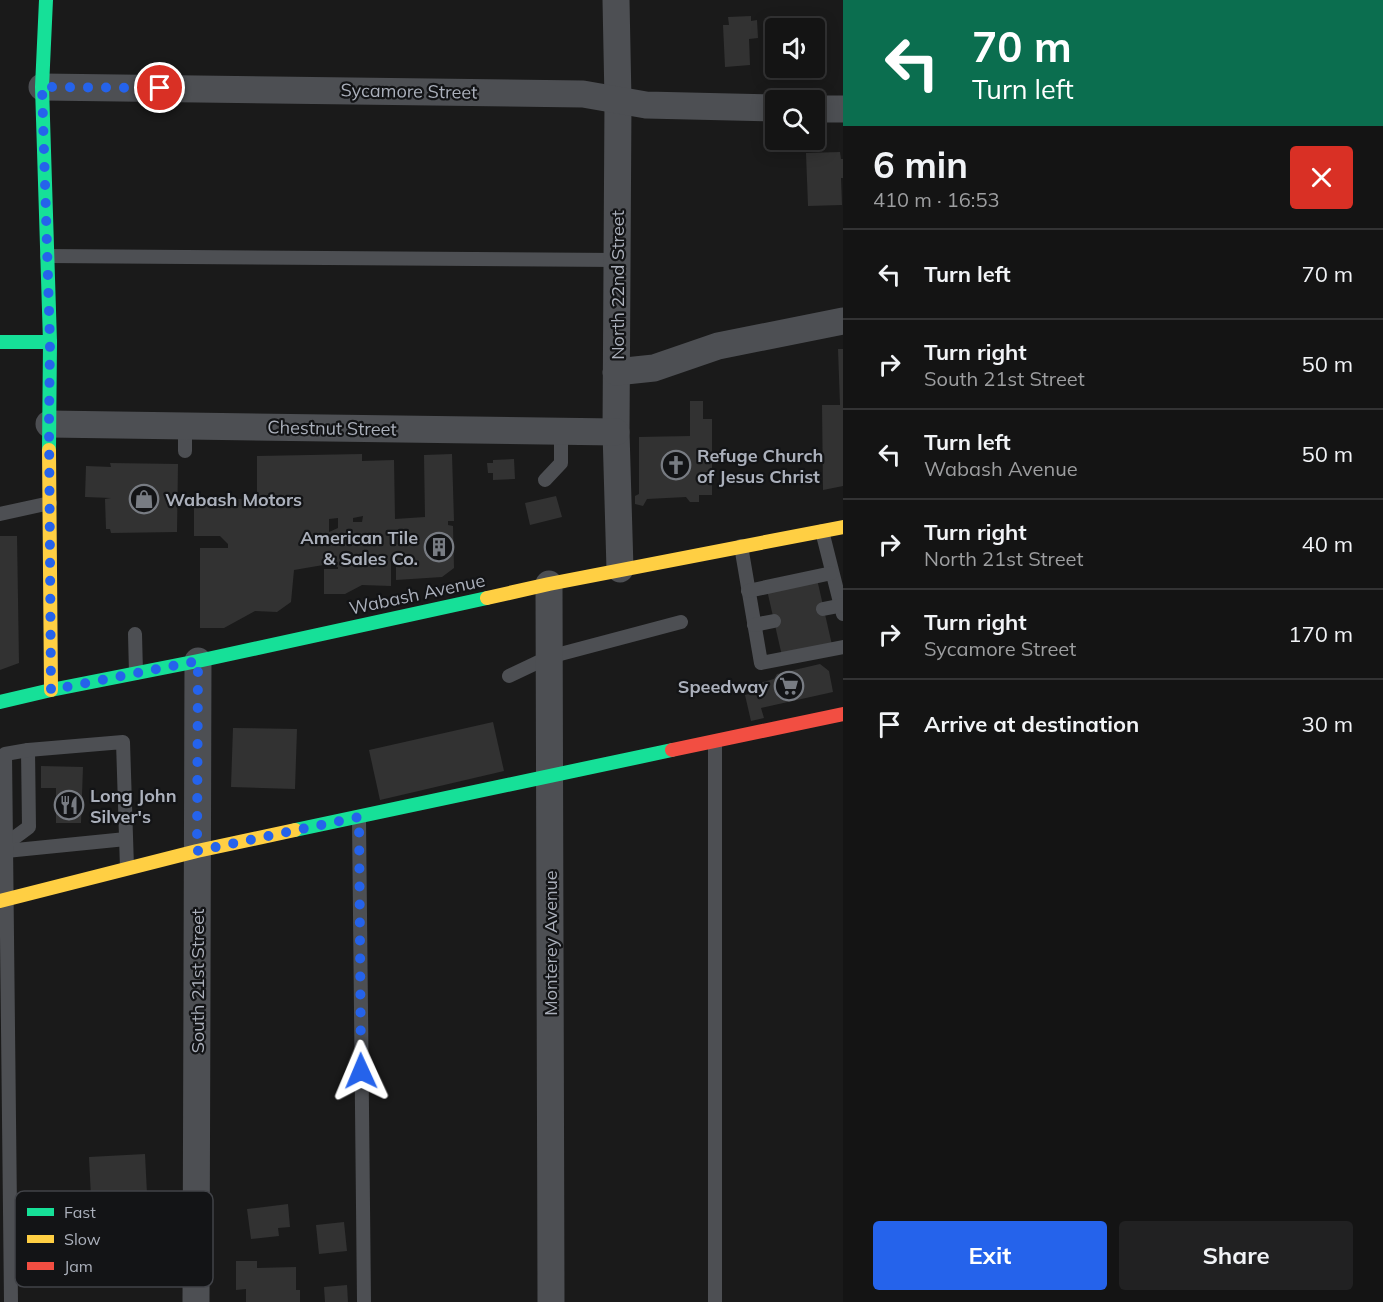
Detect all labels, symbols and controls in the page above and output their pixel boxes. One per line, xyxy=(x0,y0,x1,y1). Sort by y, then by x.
map controls xyxy=(765,18,825,150)
button: sound xyxy=(765,18,825,78)
text: 70 m xyxy=(972,20,1072,73)
icon: left xyxy=(873,24,951,102)
pin xyxy=(134,62,185,113)
icon: arrive xyxy=(143,71,176,104)
text: Turn left xyxy=(972,72,1074,106)
street label: Sycamore Street xyxy=(340,78,478,104)
button: search xyxy=(765,90,825,150)
text: 6 min xyxy=(873,142,968,187)
button: close xyxy=(1290,146,1353,209)
text: 410 m · 16:53 xyxy=(873,187,999,212)
street label: North 22nd Street xyxy=(606,210,629,360)
icon: left xyxy=(873,258,906,291)
text: Turn left xyxy=(924,260,1011,288)
text: 70 m xyxy=(1302,260,1353,288)
text: Turn right xyxy=(924,338,1027,366)
icon: right xyxy=(873,348,906,381)
text: 50 m xyxy=(1302,350,1353,378)
text: South 21st Street xyxy=(924,366,1085,391)
street label: Chestnut Street xyxy=(267,415,397,441)
text: Turn left xyxy=(924,428,1011,456)
icon: left xyxy=(873,438,906,471)
text: 50 m xyxy=(1302,440,1353,468)
place label: Refuge Church of Jesus Christ xyxy=(697,444,823,488)
church icon: Refuge Church of Jesus Christ xyxy=(660,449,692,481)
text: Wabash Avenue xyxy=(924,456,1078,481)
shop icon: Wabash Motors xyxy=(128,483,160,515)
place label: Wabash Motors xyxy=(165,488,302,511)
text: Turn right xyxy=(924,518,1027,546)
place label: American Tile & Sales Co. xyxy=(300,526,418,570)
icon: right xyxy=(873,528,906,561)
text: 40 m xyxy=(1302,530,1353,558)
building icon: American Tile & Sales Co. xyxy=(423,531,455,563)
text: North 21st Street xyxy=(924,546,1083,571)
street label: Wabash Avenue xyxy=(347,568,487,620)
text: Turn right xyxy=(924,608,1027,636)
icon: right xyxy=(873,618,906,651)
text: 170 m xyxy=(1288,620,1353,648)
text: Sycamore Street xyxy=(924,636,1076,661)
supermarket icon: Speedway xyxy=(773,670,805,702)
place label: Speedway xyxy=(678,675,768,698)
icon: arrive xyxy=(873,708,906,741)
text: Arrive at destination xyxy=(924,710,1139,738)
text: 30 m xyxy=(1302,710,1353,738)
place label: Long John Silver's xyxy=(90,784,177,828)
restaurant icon: Long John Silver's xyxy=(53,789,85,821)
street label: Monterey Avenue xyxy=(539,870,562,1016)
street label: South 21st Street xyxy=(186,909,209,1053)
position arrow xyxy=(329,1039,393,1103)
legend xyxy=(15,1191,213,1287)
text: Fast xyxy=(64,1202,96,1222)
button: Exit xyxy=(873,1221,1107,1290)
button: Share xyxy=(1119,1221,1353,1290)
text: Slow xyxy=(64,1229,101,1249)
text: Jam xyxy=(64,1256,93,1276)

